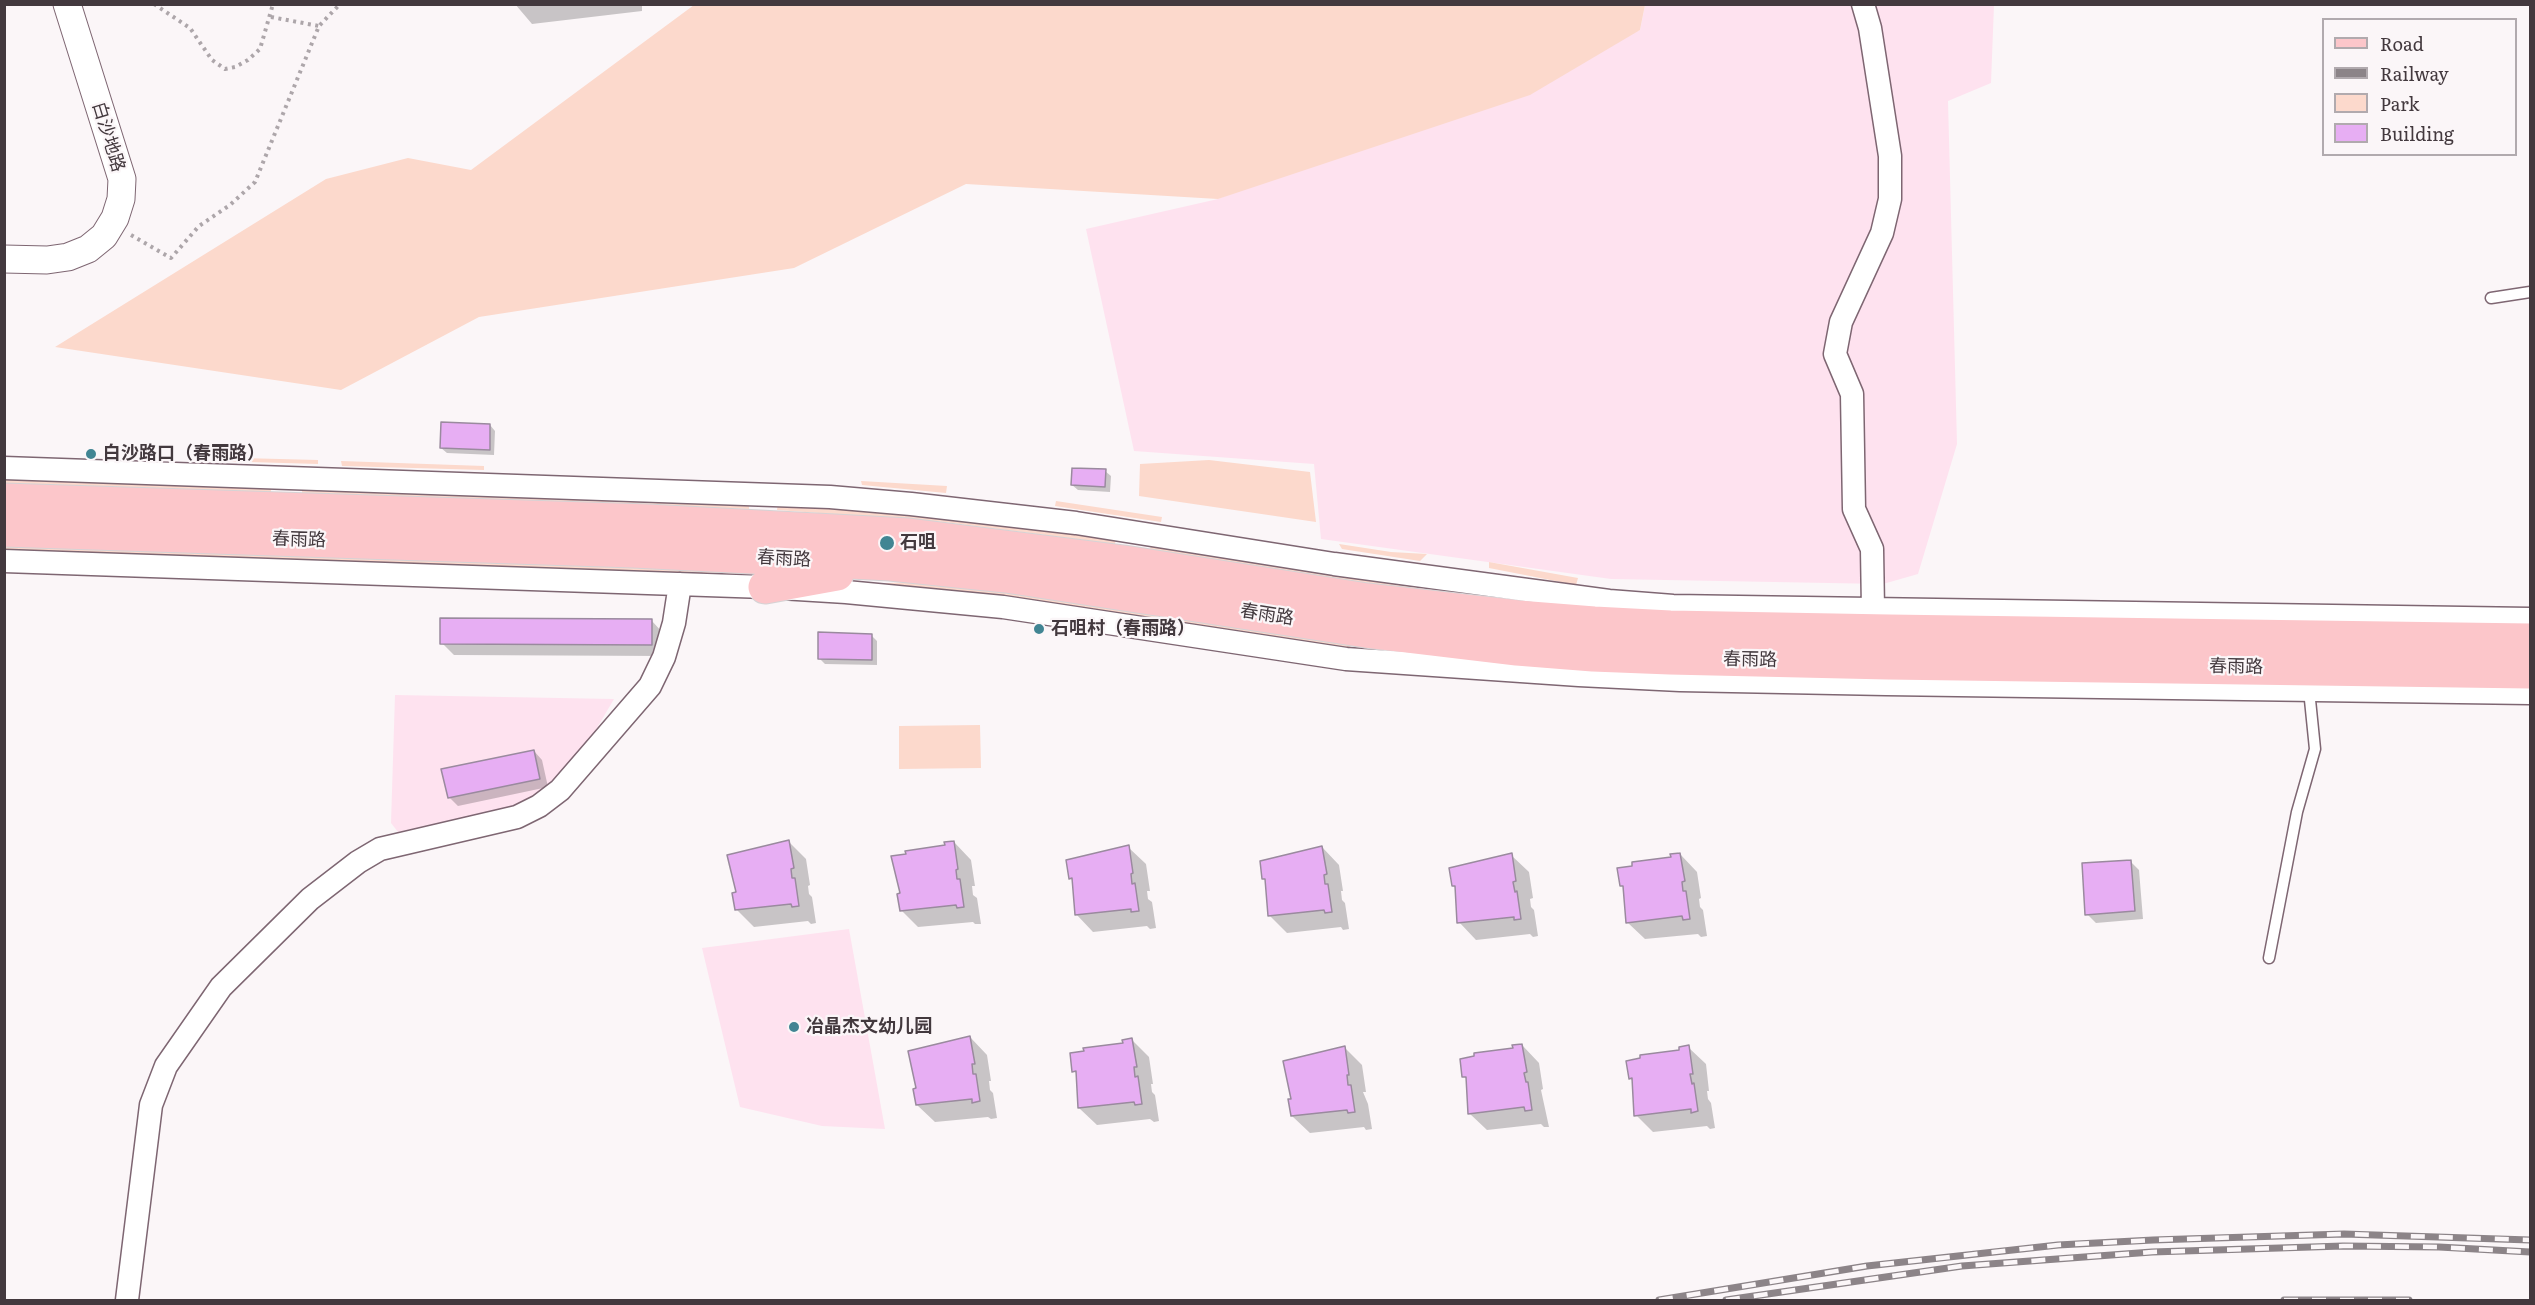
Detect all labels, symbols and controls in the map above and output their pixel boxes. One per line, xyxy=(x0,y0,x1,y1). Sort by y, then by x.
legend xyxy=(2322,18,2517,156)
text: Road xyxy=(2380,30,2424,57)
text: Railway xyxy=(2380,60,2449,87)
text: Park xyxy=(2380,90,2419,117)
street label: 白沙地路 xyxy=(87,99,129,175)
text: Building xyxy=(2380,120,2454,147)
place label: 白沙路口（春雨路） xyxy=(103,443,265,465)
marker: 白沙路口（春雨路） xyxy=(84,447,98,461)
street label: 春雨路 xyxy=(272,528,326,552)
place label: 石咀 xyxy=(900,532,936,554)
marker: 石咀 xyxy=(878,534,896,552)
street label: 春雨路 xyxy=(756,547,812,571)
street label: 春雨路 xyxy=(1239,600,1295,630)
place label: 石咀村（春雨路） xyxy=(1051,618,1195,640)
marker: 石咀村（春雨路） xyxy=(1032,622,1046,636)
street label: 春雨路 xyxy=(1723,649,1777,671)
street label: 春雨路 xyxy=(2209,656,2263,678)
place label: 冶晶杰文幼儿园 xyxy=(806,1016,932,1038)
marker: 冶晶杰文幼儿园 xyxy=(787,1020,801,1034)

